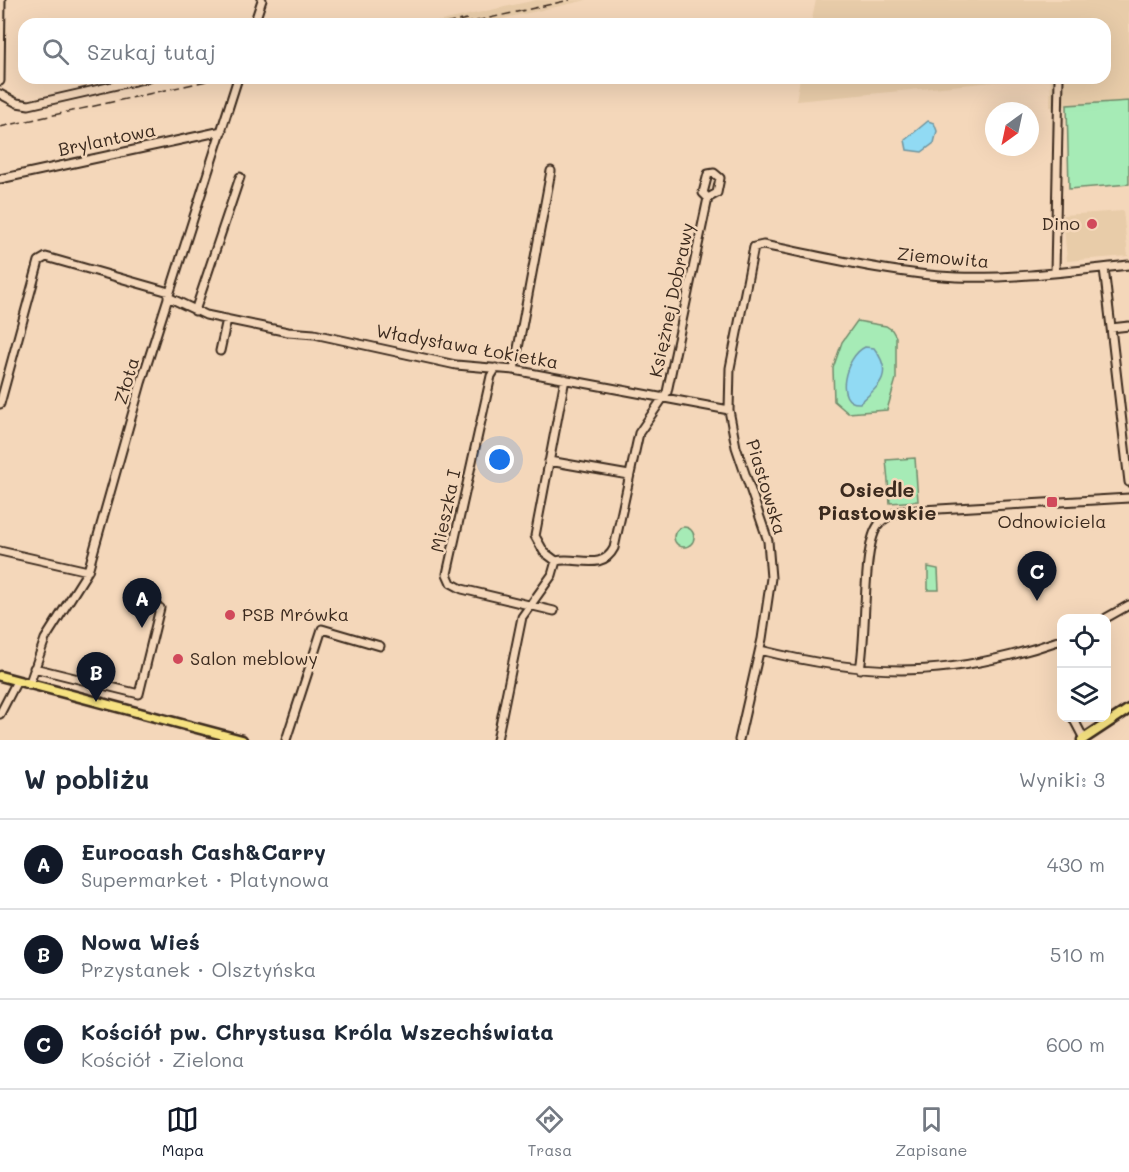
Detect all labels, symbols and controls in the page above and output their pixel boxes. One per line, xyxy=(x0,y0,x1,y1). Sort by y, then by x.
search box xyxy=(18,18,1111,84)
icon: search xyxy=(39,35,72,68)
text: Szukaj tutaj xyxy=(87,37,216,66)
north arrow xyxy=(985,102,1039,156)
street label: Brylantowa xyxy=(56,117,158,161)
place label: Dino xyxy=(1041,211,1080,235)
marker: Dino xyxy=(1085,217,1099,231)
street label: Księżnej Dobrawy xyxy=(643,220,699,379)
street label: Ziemowita xyxy=(896,241,990,273)
street label: Władysława Łokietka xyxy=(374,318,560,374)
street label: Złota xyxy=(108,355,144,407)
street label: Piastowska xyxy=(741,436,793,537)
your location xyxy=(485,445,514,474)
street label: Mieszka I xyxy=(425,467,466,554)
district label: Osiedle Piastowskie xyxy=(818,476,936,525)
marker: Odnowiciela xyxy=(1045,495,1059,509)
place label: Odnowiciela xyxy=(998,509,1106,533)
pin: C xyxy=(1018,552,1056,601)
pin: A xyxy=(122,578,162,628)
place label: PSB Mrówka xyxy=(242,602,349,626)
marker: PSB Mrówka xyxy=(223,608,237,622)
map controls xyxy=(1057,614,1111,722)
button: locate xyxy=(1057,614,1111,668)
place label: Salon meblowy xyxy=(190,646,318,670)
pin: B xyxy=(76,652,116,702)
marker: Salon meblowy xyxy=(171,652,185,666)
button: layers xyxy=(1057,668,1111,722)
text: W pobliżu xyxy=(24,762,150,796)
text: Wyniki: 3 xyxy=(1019,766,1105,792)
text: Eurocash Cash&Carry xyxy=(81,837,326,866)
text: A xyxy=(37,851,50,877)
text: 430 m xyxy=(1047,851,1105,877)
text: Supermarket · Platynowa xyxy=(81,866,330,892)
text: Nowa Wieś xyxy=(81,927,200,956)
text: B xyxy=(37,941,50,967)
text: 510 m xyxy=(1050,941,1105,967)
text: Przystanek · Olsztyńska xyxy=(81,956,316,982)
text: Kościół pw. Chrystusa Króla Wszechświata xyxy=(81,1017,554,1046)
text: C xyxy=(36,1031,51,1057)
text: 600 m xyxy=(1046,1031,1105,1057)
text: Kościół · Zielona xyxy=(81,1046,245,1072)
tab: Mapa xyxy=(162,1103,204,1160)
tab: Trasa xyxy=(527,1103,572,1160)
tab: Zapisane xyxy=(895,1103,967,1160)

